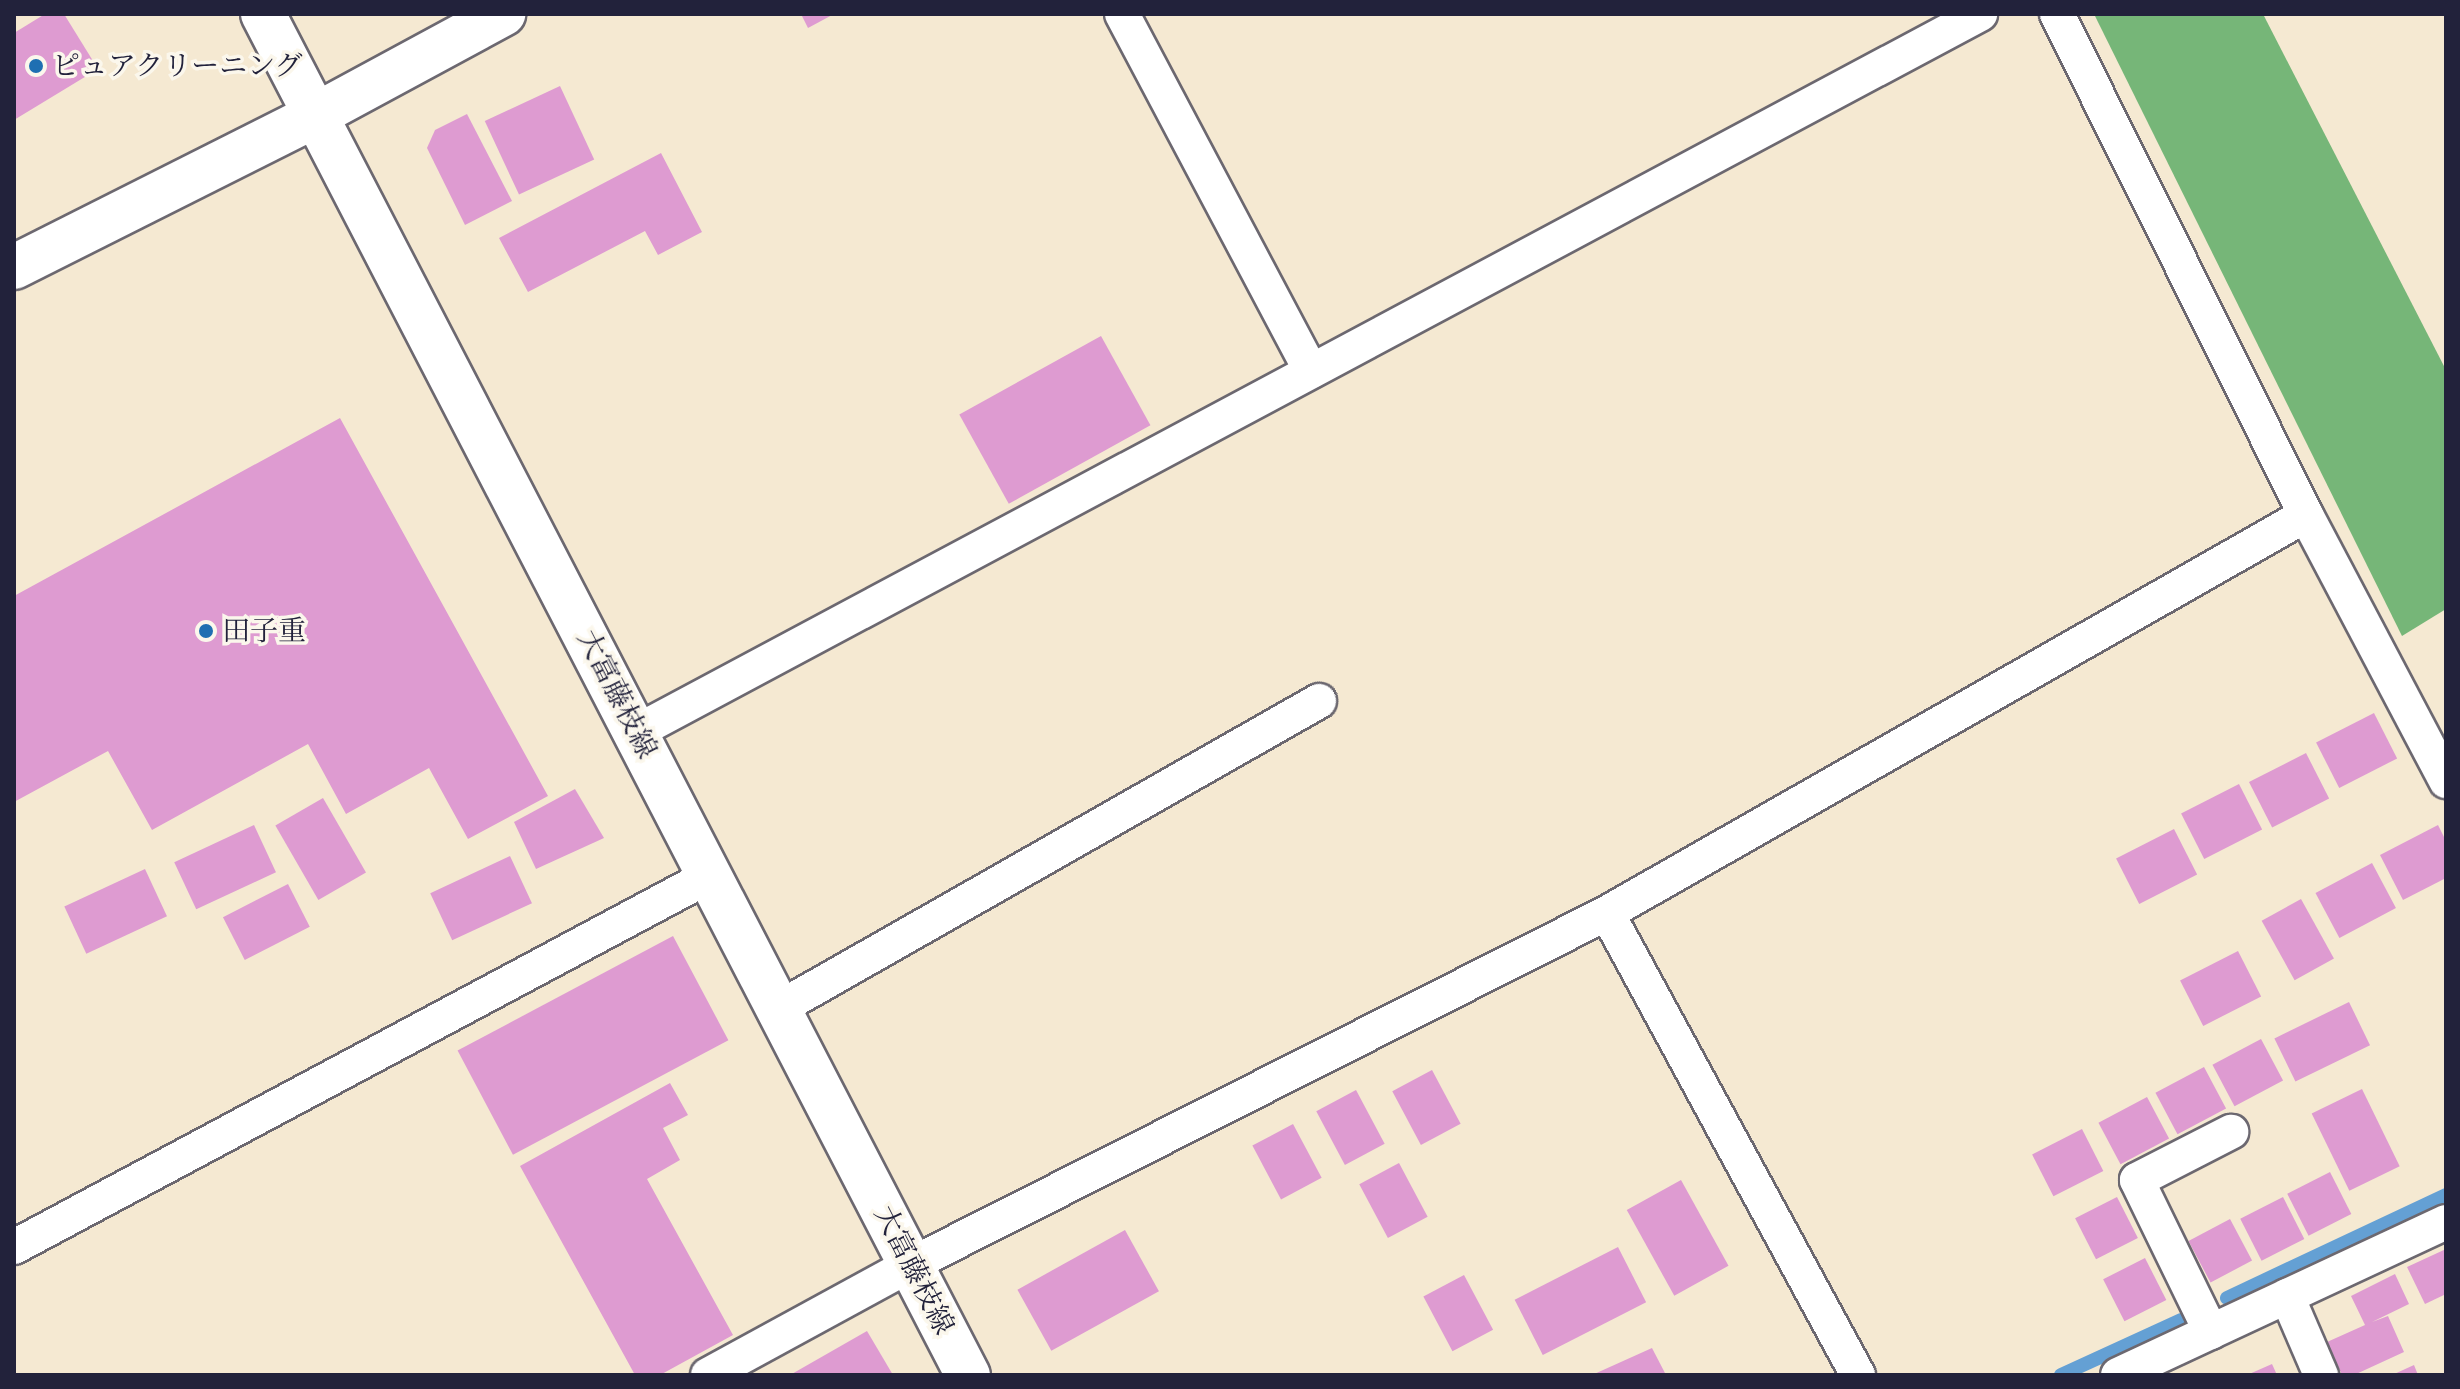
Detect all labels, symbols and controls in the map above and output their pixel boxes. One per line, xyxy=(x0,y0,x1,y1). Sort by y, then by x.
place label: ピュアクリーニング xyxy=(52,49,304,83)
marker: ピュアクリーニング xyxy=(27,57,45,75)
place label: 田子重 xyxy=(222,614,306,648)
marker: 田子重 xyxy=(197,622,215,640)
street label: 大富藤枝線 xyxy=(570,624,664,764)
street label: 大富藤枝線 xyxy=(867,1200,961,1340)

